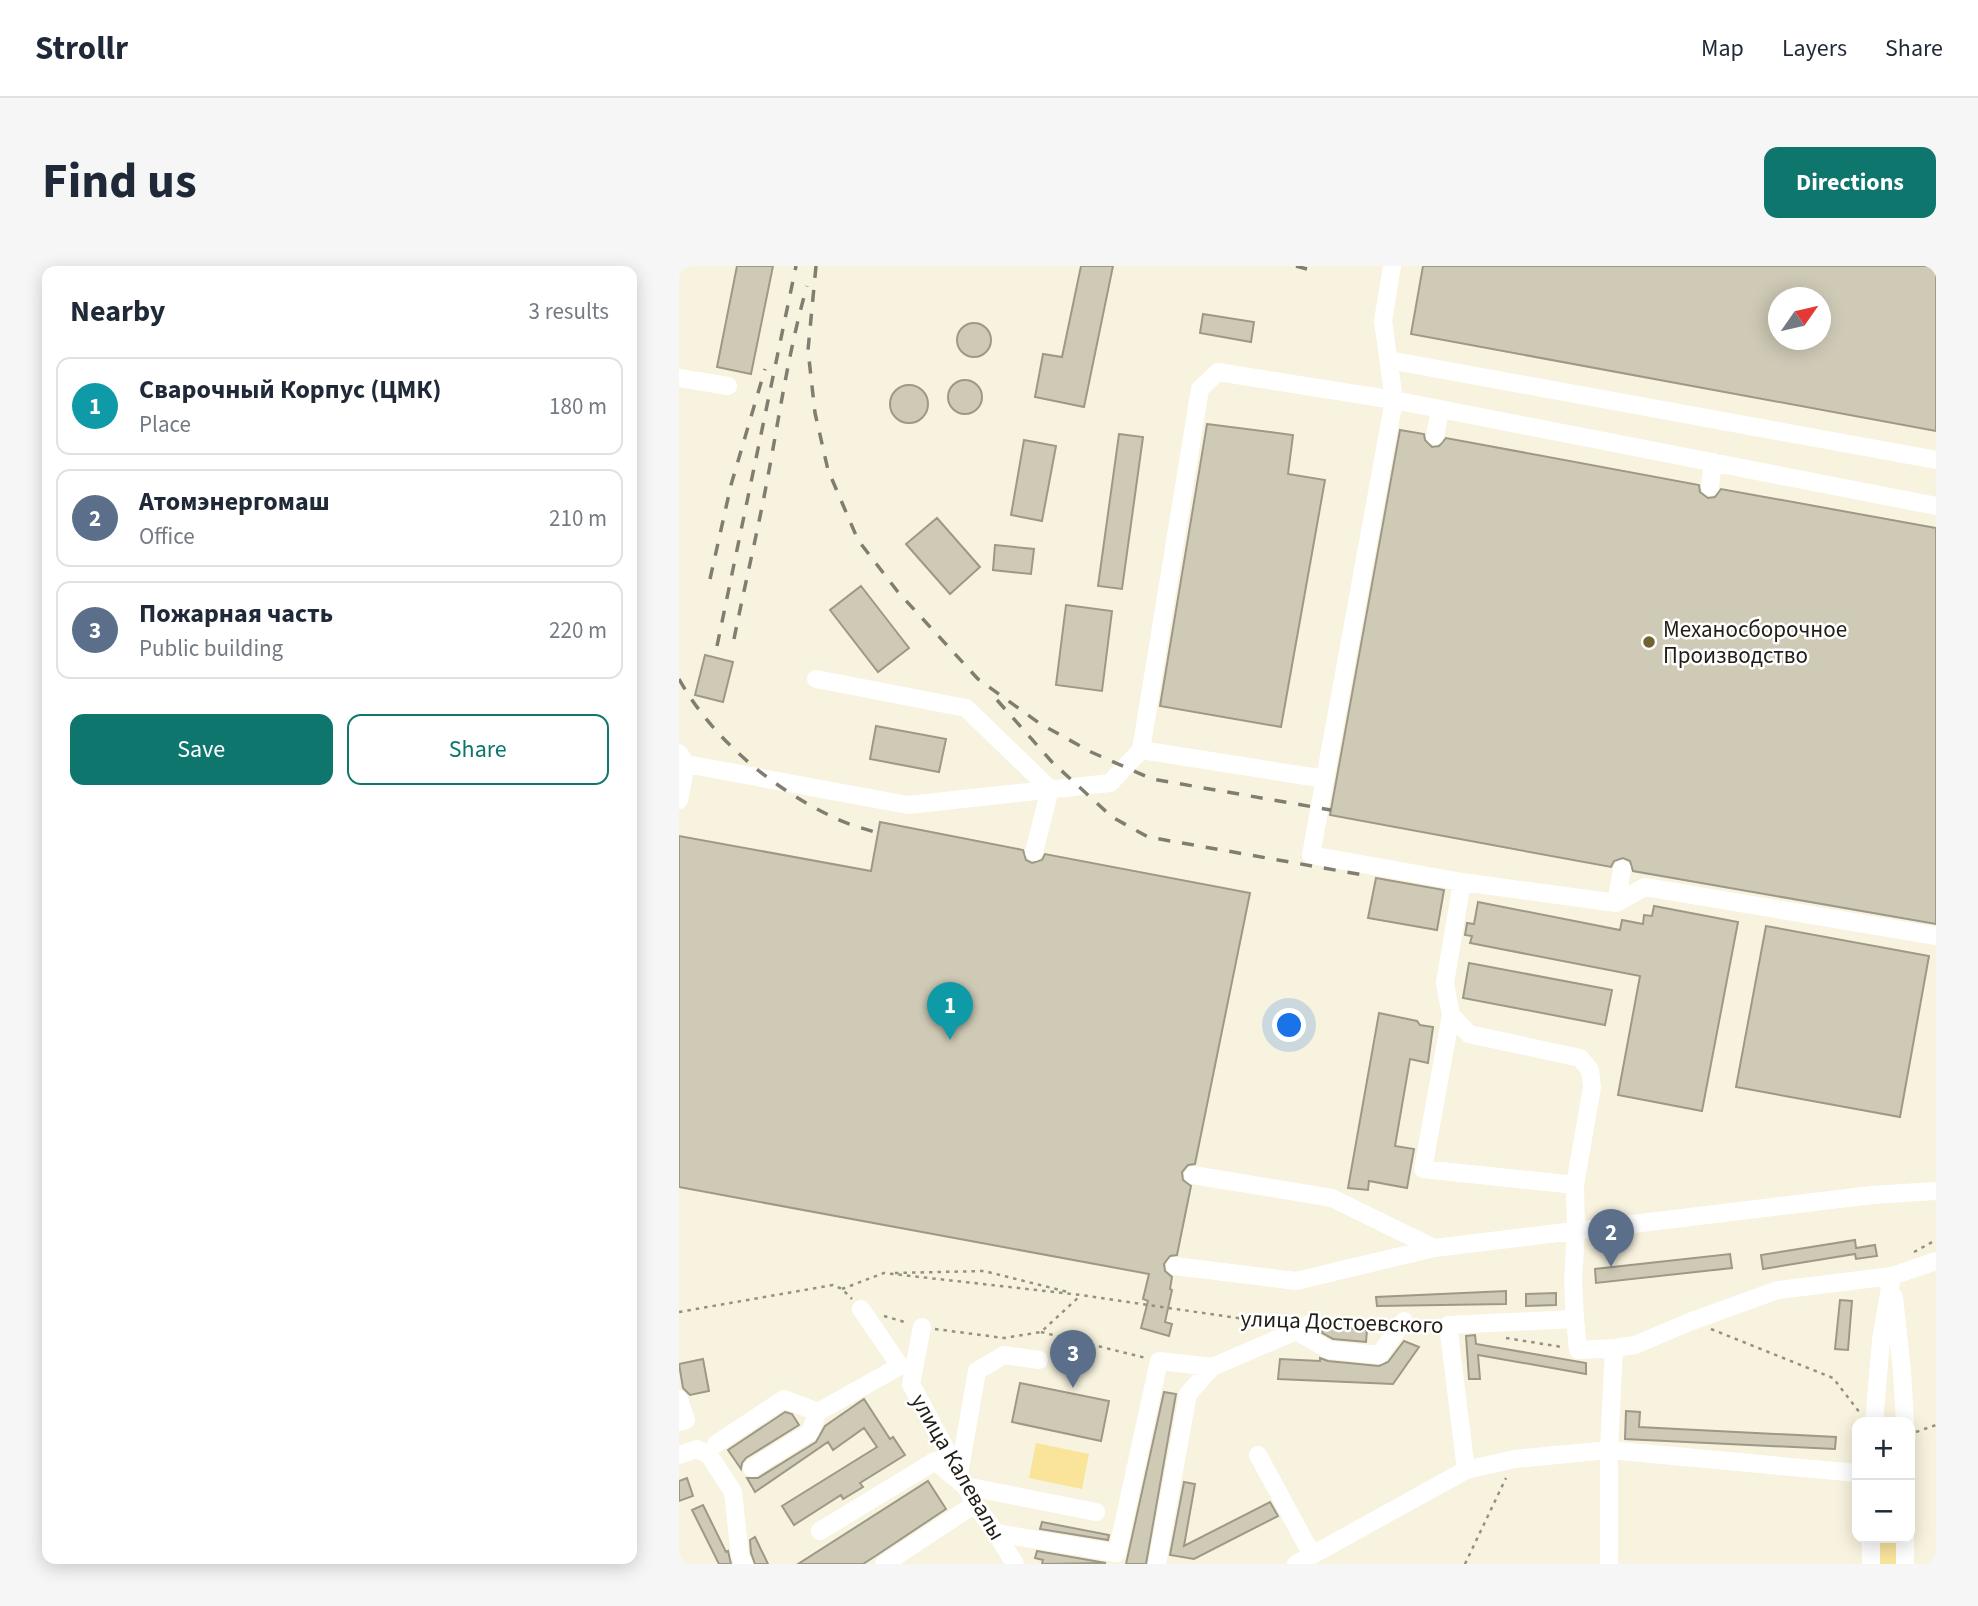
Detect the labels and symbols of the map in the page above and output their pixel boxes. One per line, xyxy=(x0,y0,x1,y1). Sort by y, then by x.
north arrow xyxy=(1768,287,1831,350)
place label: Механосборочное Производство xyxy=(1663,613,1847,672)
marker: Механосборочное Производство xyxy=(1641,634,1657,650)
pin: 1 xyxy=(927,982,973,1040)
your location xyxy=(1272,1008,1306,1042)
pin: 2 xyxy=(1588,1209,1634,1267)
street label: улица Достоевского xyxy=(1240,1302,1444,1342)
pin: 3 xyxy=(1050,1330,1096,1388)
street label: улица Калевалы xyxy=(903,1388,1013,1546)

